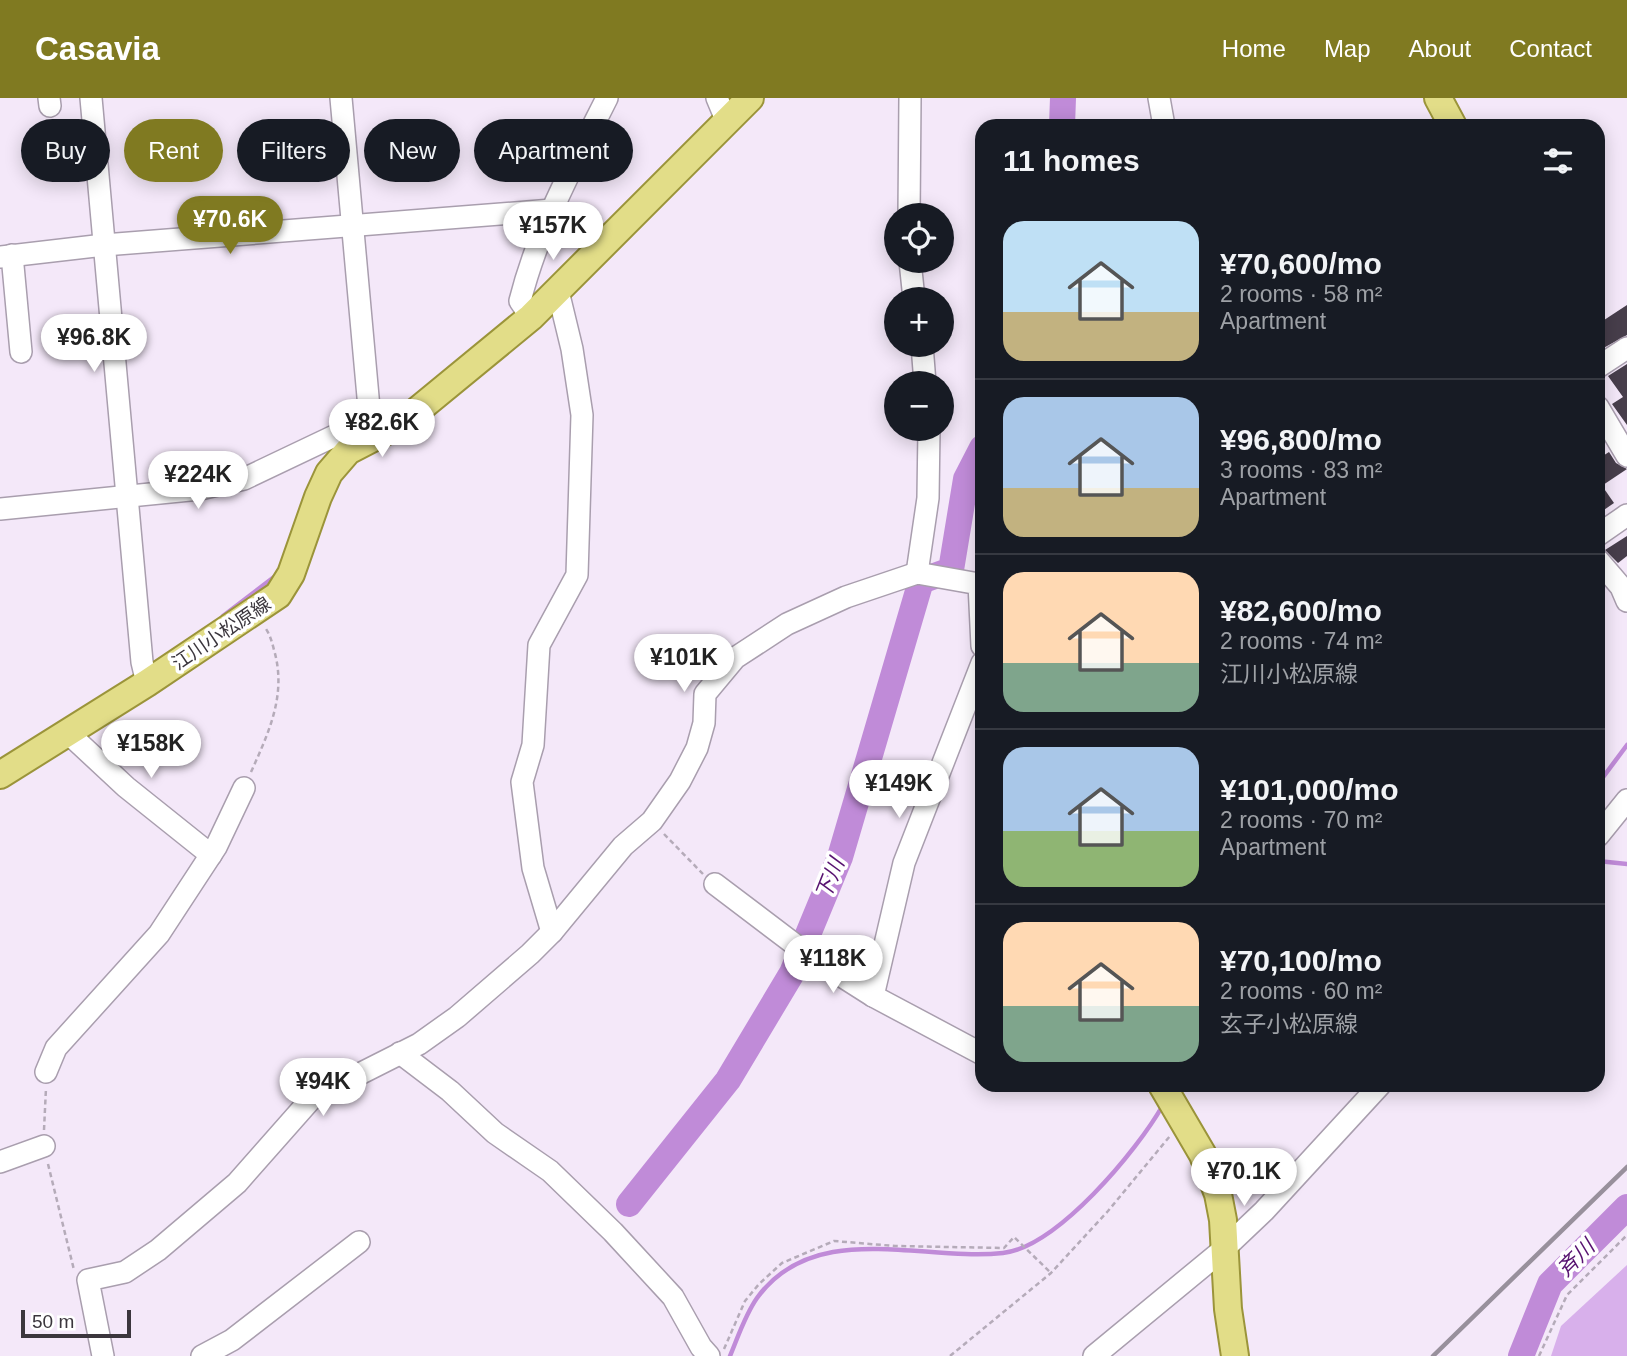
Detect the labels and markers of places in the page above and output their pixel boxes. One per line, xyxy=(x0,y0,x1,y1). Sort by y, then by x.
pin: ¥70.6K xyxy=(173,197,287,256)
pin: ¥157K xyxy=(504,202,602,262)
pin: ¥96.8K xyxy=(37,314,151,374)
pin: ¥82.6K xyxy=(325,400,439,459)
pin: ¥224K xyxy=(149,452,247,511)
pin: ¥101K xyxy=(635,634,733,694)
pin: ¥158K xyxy=(102,720,200,780)
pin: ¥149K xyxy=(850,760,948,820)
pin: ¥118K xyxy=(784,936,882,995)
pin: ¥94K xyxy=(282,1058,364,1118)
pin: ¥70.1K xyxy=(1187,1148,1301,1208)

